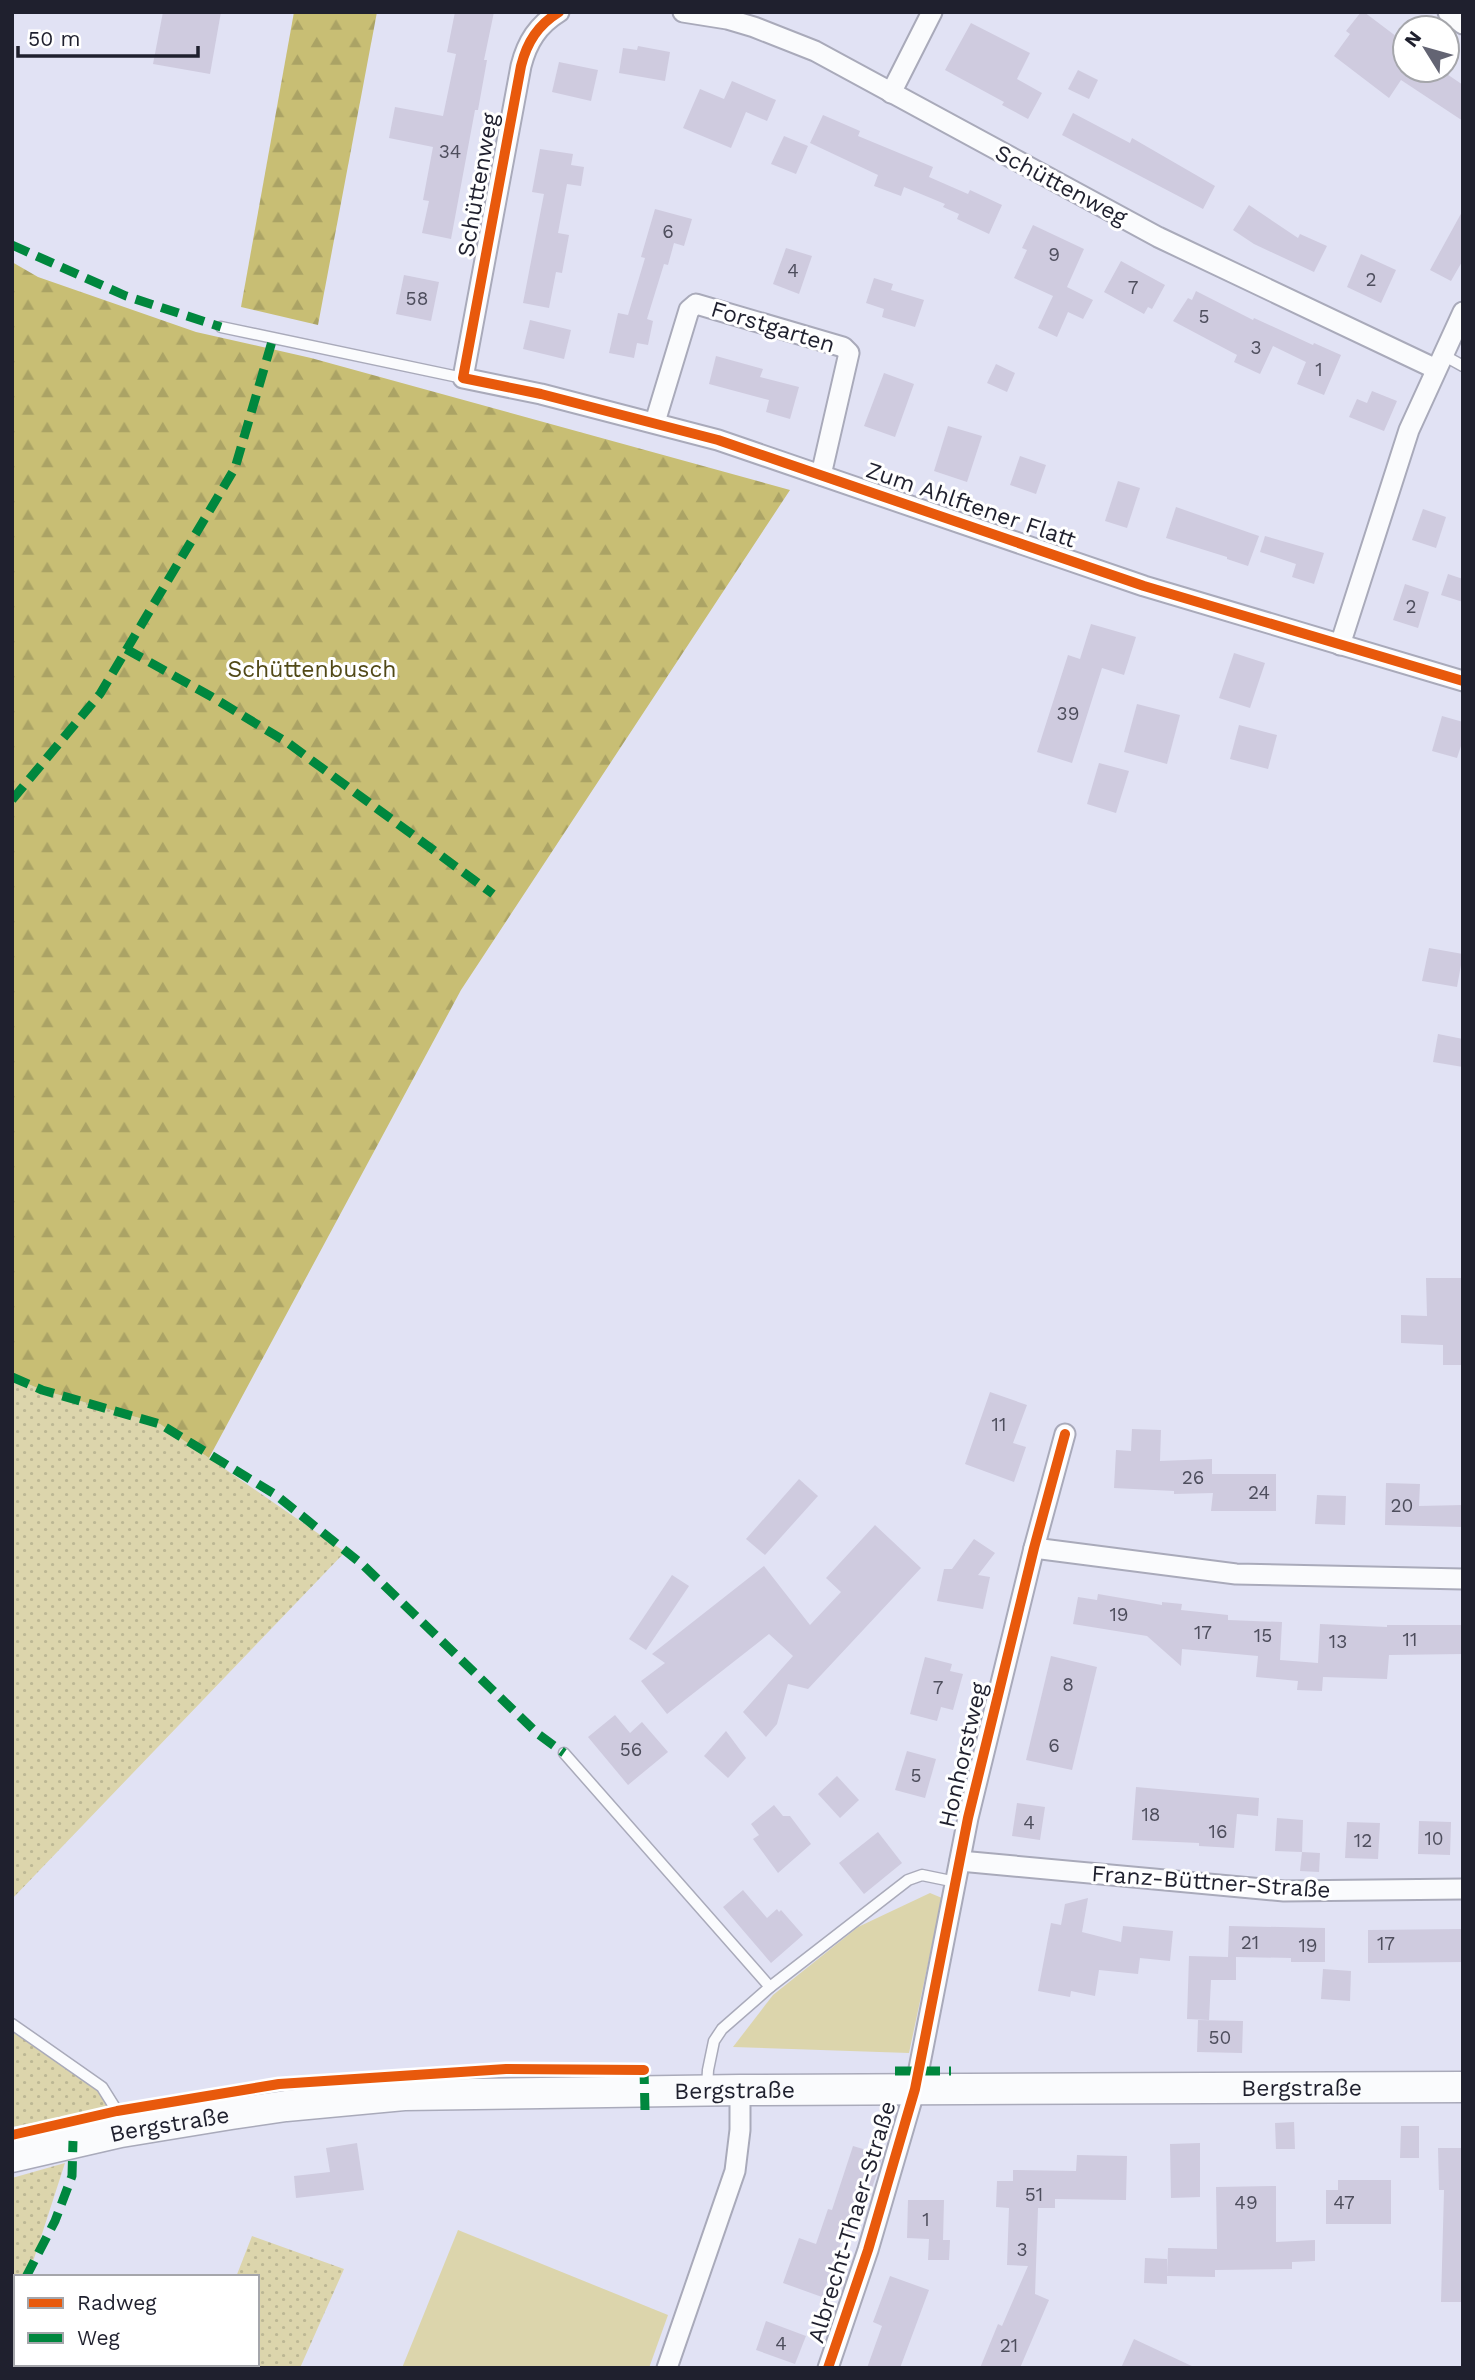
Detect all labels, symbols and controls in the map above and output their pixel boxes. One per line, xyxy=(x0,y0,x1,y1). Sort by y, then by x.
scale bar xyxy=(18,14,198,58)
north arrow xyxy=(1391,14,1461,84)
text: 50 m xyxy=(28,26,80,51)
text: N xyxy=(1399,27,1426,52)
street label: Schüttenweg xyxy=(452,110,504,259)
street label: Schüttenweg xyxy=(990,139,1132,231)
house number: 34 xyxy=(439,140,461,163)
house number: 6 xyxy=(662,220,674,243)
house number: 9 xyxy=(1048,243,1060,266)
house number: 4 xyxy=(787,259,799,282)
house number: 2 xyxy=(1365,268,1377,291)
house number: 7 xyxy=(1128,276,1138,299)
house number: 58 xyxy=(406,287,428,310)
street label: Forstgarten xyxy=(708,295,838,359)
house number: 5 xyxy=(1198,305,1210,328)
house number: 3 xyxy=(1250,336,1262,359)
house number: 1 xyxy=(1315,358,1323,381)
street label: Zum Ahlftener Flatt xyxy=(863,456,1080,554)
house number: 2 xyxy=(1405,595,1417,618)
park label: Schüttenbusch xyxy=(227,656,397,683)
house number: 39 xyxy=(1057,702,1079,725)
house number: 11 xyxy=(992,1413,1006,1436)
house number: 26 xyxy=(1182,1466,1204,1489)
house number: 24 xyxy=(1248,1481,1270,1504)
house number: 20 xyxy=(1391,1494,1413,1517)
house number: 19 xyxy=(1109,1603,1129,1626)
house number: 17 xyxy=(1194,1621,1212,1644)
house number: 15 xyxy=(1254,1624,1272,1647)
house number: 11 xyxy=(1403,1628,1417,1651)
house number: 13 xyxy=(1329,1630,1347,1653)
house number: 8 xyxy=(1062,1673,1074,1696)
house number: 7 xyxy=(933,1676,943,1699)
street label: Honhorstweg xyxy=(933,1679,993,1830)
house number: 6 xyxy=(1048,1734,1060,1757)
house number: 56 xyxy=(620,1738,642,1761)
house number: 5 xyxy=(910,1764,922,1787)
house number: 18 xyxy=(1141,1803,1161,1826)
house number: 4 xyxy=(1023,1811,1035,1834)
house number: 16 xyxy=(1209,1820,1227,1843)
house number: 10 xyxy=(1424,1827,1444,1850)
house number: 12 xyxy=(1354,1829,1372,1852)
street label: Franz-Büttner-Straße xyxy=(1090,1860,1332,1904)
house number: 21 xyxy=(1241,1931,1259,1954)
house number: 17 xyxy=(1377,1932,1395,1955)
house number: 19 xyxy=(1298,1934,1318,1957)
house number: 50 xyxy=(1209,2026,1231,2049)
street label: Bergstraße xyxy=(1241,2074,1362,2101)
street label: Bergstraße xyxy=(674,2076,795,2104)
street label: Albrecht-Thaer-Straße xyxy=(802,2098,902,2346)
street label: Bergstraße xyxy=(107,2101,231,2148)
house number: 51 xyxy=(1025,2183,1043,2206)
house number: 49 xyxy=(1234,2191,1258,2214)
house number: 47 xyxy=(1333,2191,1355,2214)
house number: 1 xyxy=(922,2208,930,2231)
house number: 3 xyxy=(1016,2238,1028,2261)
legend xyxy=(14,2275,259,2366)
text: Radweg xyxy=(77,2290,157,2315)
text: Weg xyxy=(77,2325,121,2350)
house number: 4 xyxy=(775,2332,787,2355)
house number: 21 xyxy=(1000,2334,1018,2357)

